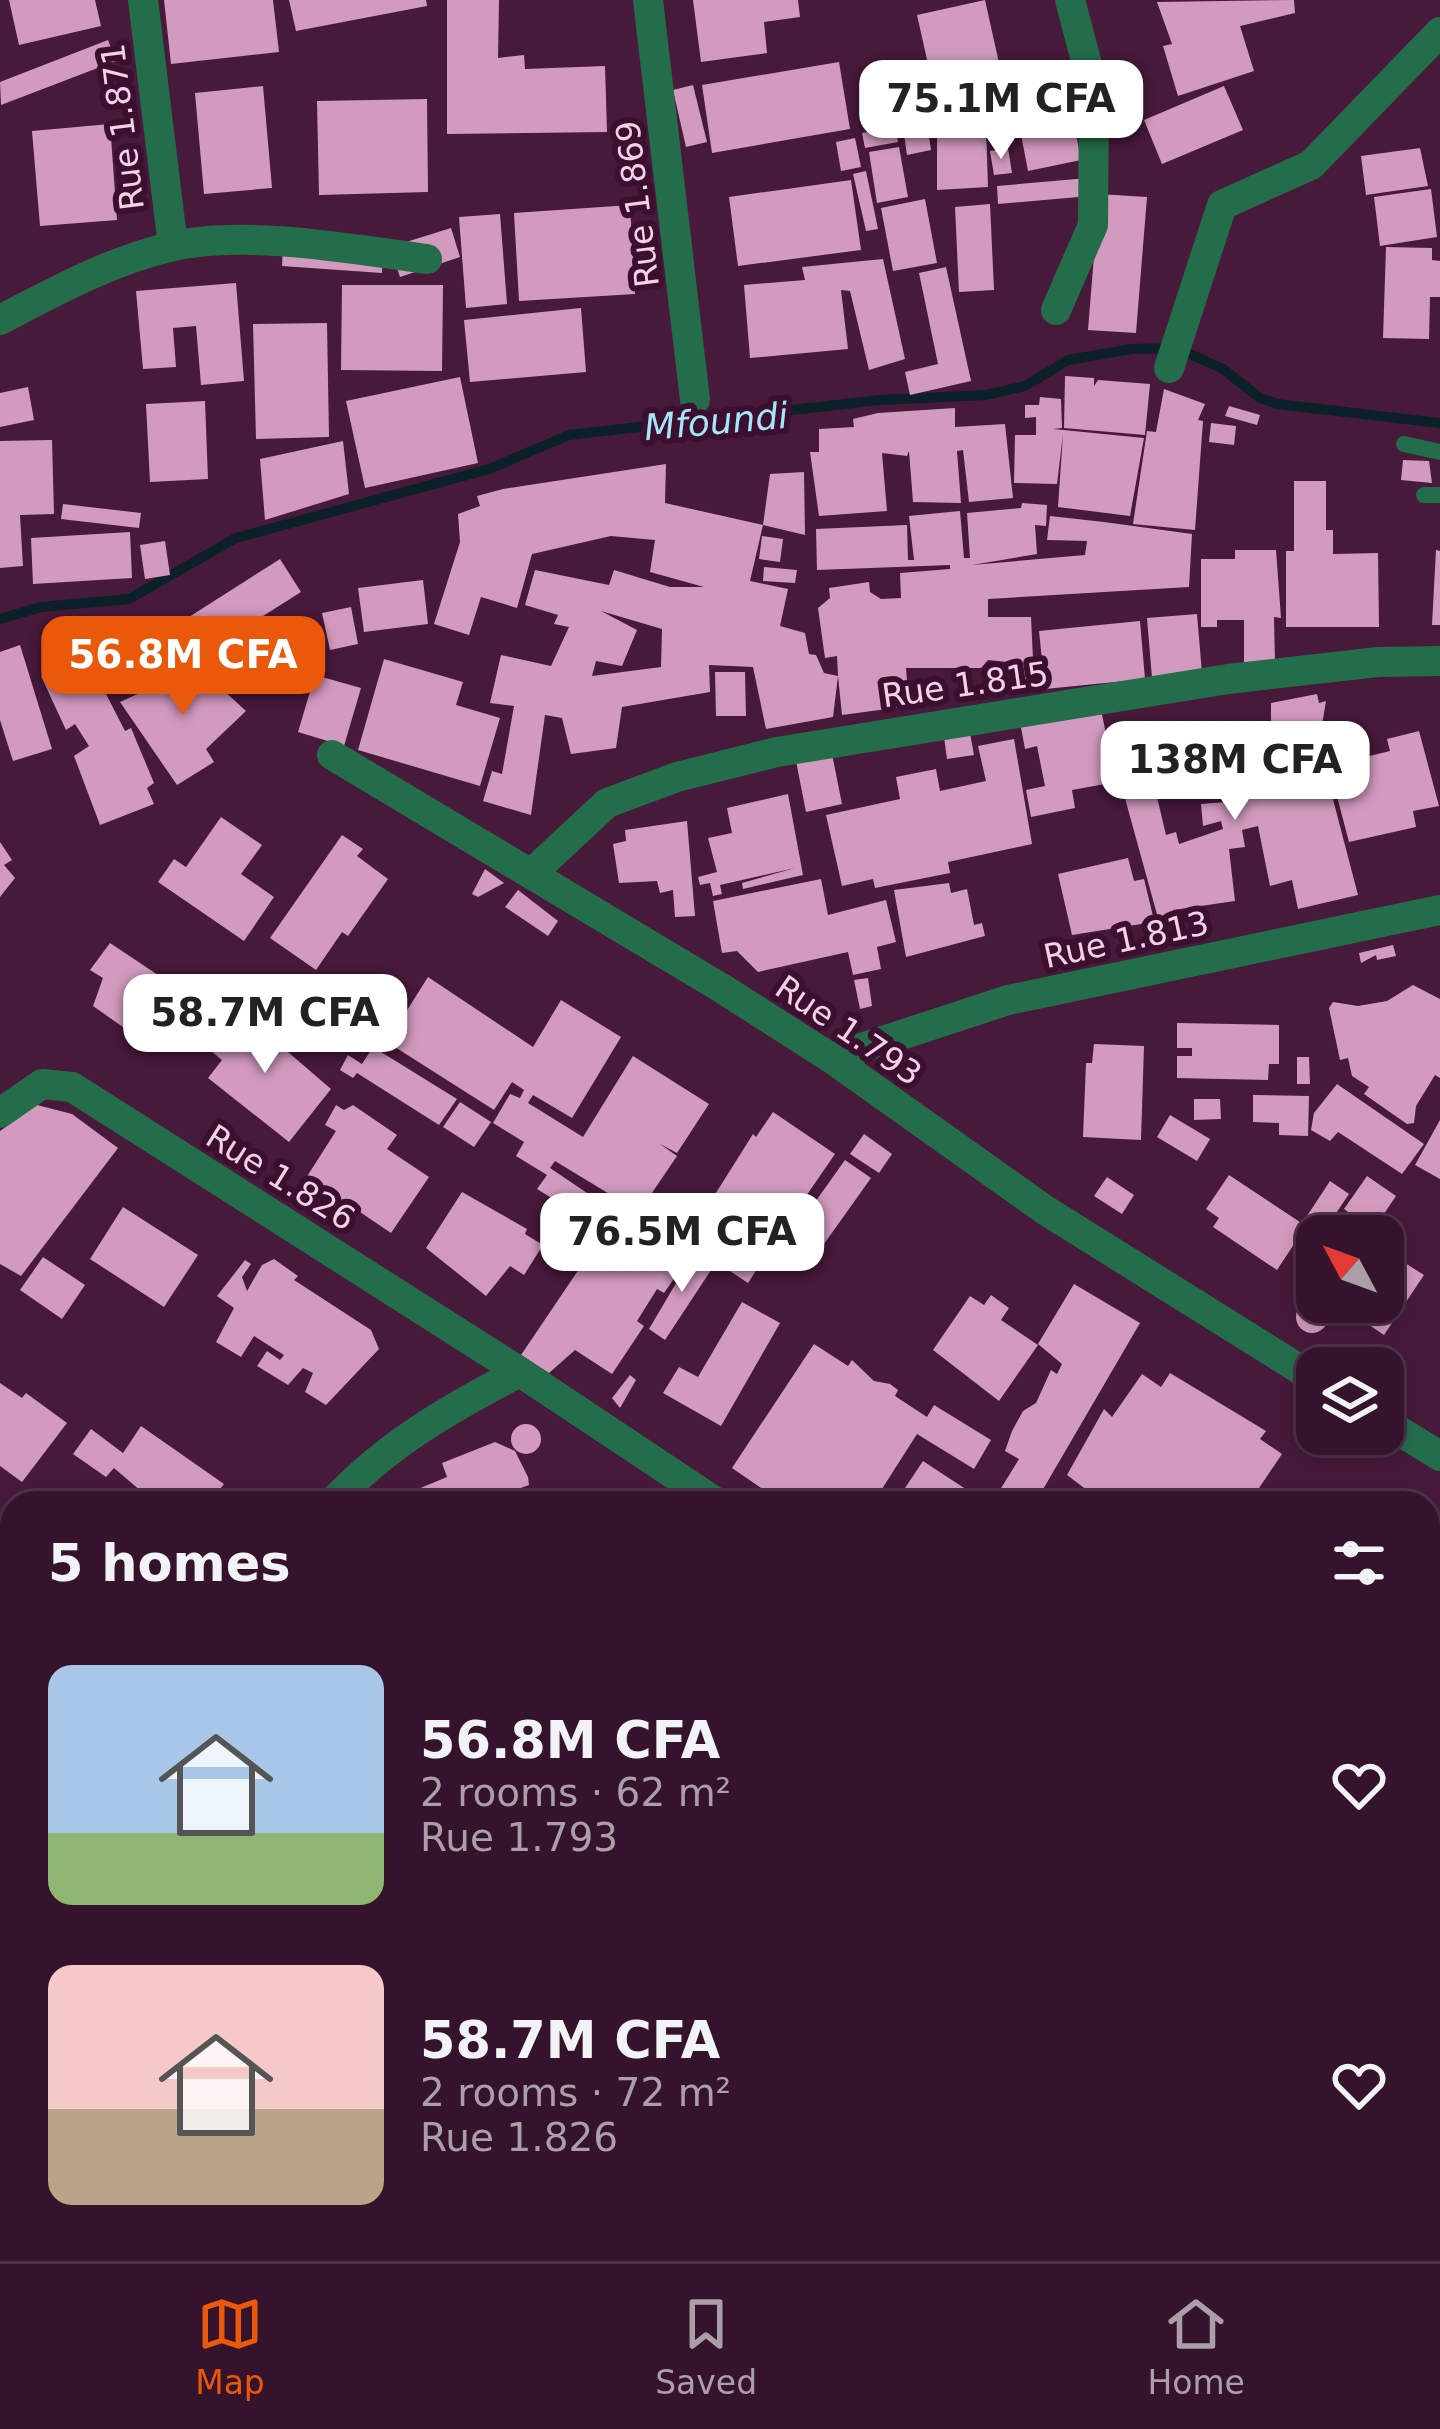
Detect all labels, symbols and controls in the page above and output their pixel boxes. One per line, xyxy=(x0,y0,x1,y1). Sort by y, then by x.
street label: Rue 1.871 xyxy=(93,41,152,213)
pin: 75.1M CFA xyxy=(864,60,1138,162)
text: 75.1M CFA xyxy=(886,76,1116,121)
street label: Rue 1.869 xyxy=(608,118,667,290)
water label: Mfoundi xyxy=(642,395,790,448)
pin: 56.8M CFA xyxy=(46,616,320,718)
text: 56.8M CFA xyxy=(68,632,298,677)
street label: Rue 1.815 xyxy=(879,654,1051,715)
pin: 138M CFA xyxy=(1111,721,1359,823)
text: 138M CFA xyxy=(1128,737,1342,782)
street label: Rue 1.813 xyxy=(1040,903,1212,976)
street label: Rue 1.793 xyxy=(768,967,929,1093)
pin: 58.7M CFA xyxy=(128,974,402,1076)
text: 58.7M CFA xyxy=(150,990,380,1035)
street label: Rue 1.826 xyxy=(199,1116,362,1238)
pin: 76.5M CFA xyxy=(545,1193,819,1295)
text: 76.5M CFA xyxy=(567,1209,797,1254)
north arrow xyxy=(1296,1215,1404,1323)
map controls xyxy=(1296,1215,1404,1455)
button: layers xyxy=(1296,1347,1404,1455)
icon: filters xyxy=(1326,1530,1392,1596)
text: 5 homes xyxy=(48,1534,291,1593)
text: 56.8M CFA xyxy=(420,1711,720,1770)
icon: home xyxy=(144,1713,288,1857)
icon: heart xyxy=(1326,1752,1392,1818)
text: 2 rooms · 62 m² xyxy=(420,1770,731,1815)
text: Rue 1.793 xyxy=(420,1815,618,1860)
text: 58.7M CFA xyxy=(420,2011,720,2070)
icon: home xyxy=(144,2013,288,2157)
icon: heart xyxy=(1326,2052,1392,2118)
text: 2 rooms · 72 m² xyxy=(420,2070,731,2115)
text: Rue 1.826 xyxy=(420,2115,618,2160)
tab: Map xyxy=(195,2291,265,2402)
tab: Saved xyxy=(655,2291,757,2402)
tab: Home xyxy=(1147,2291,1245,2402)

